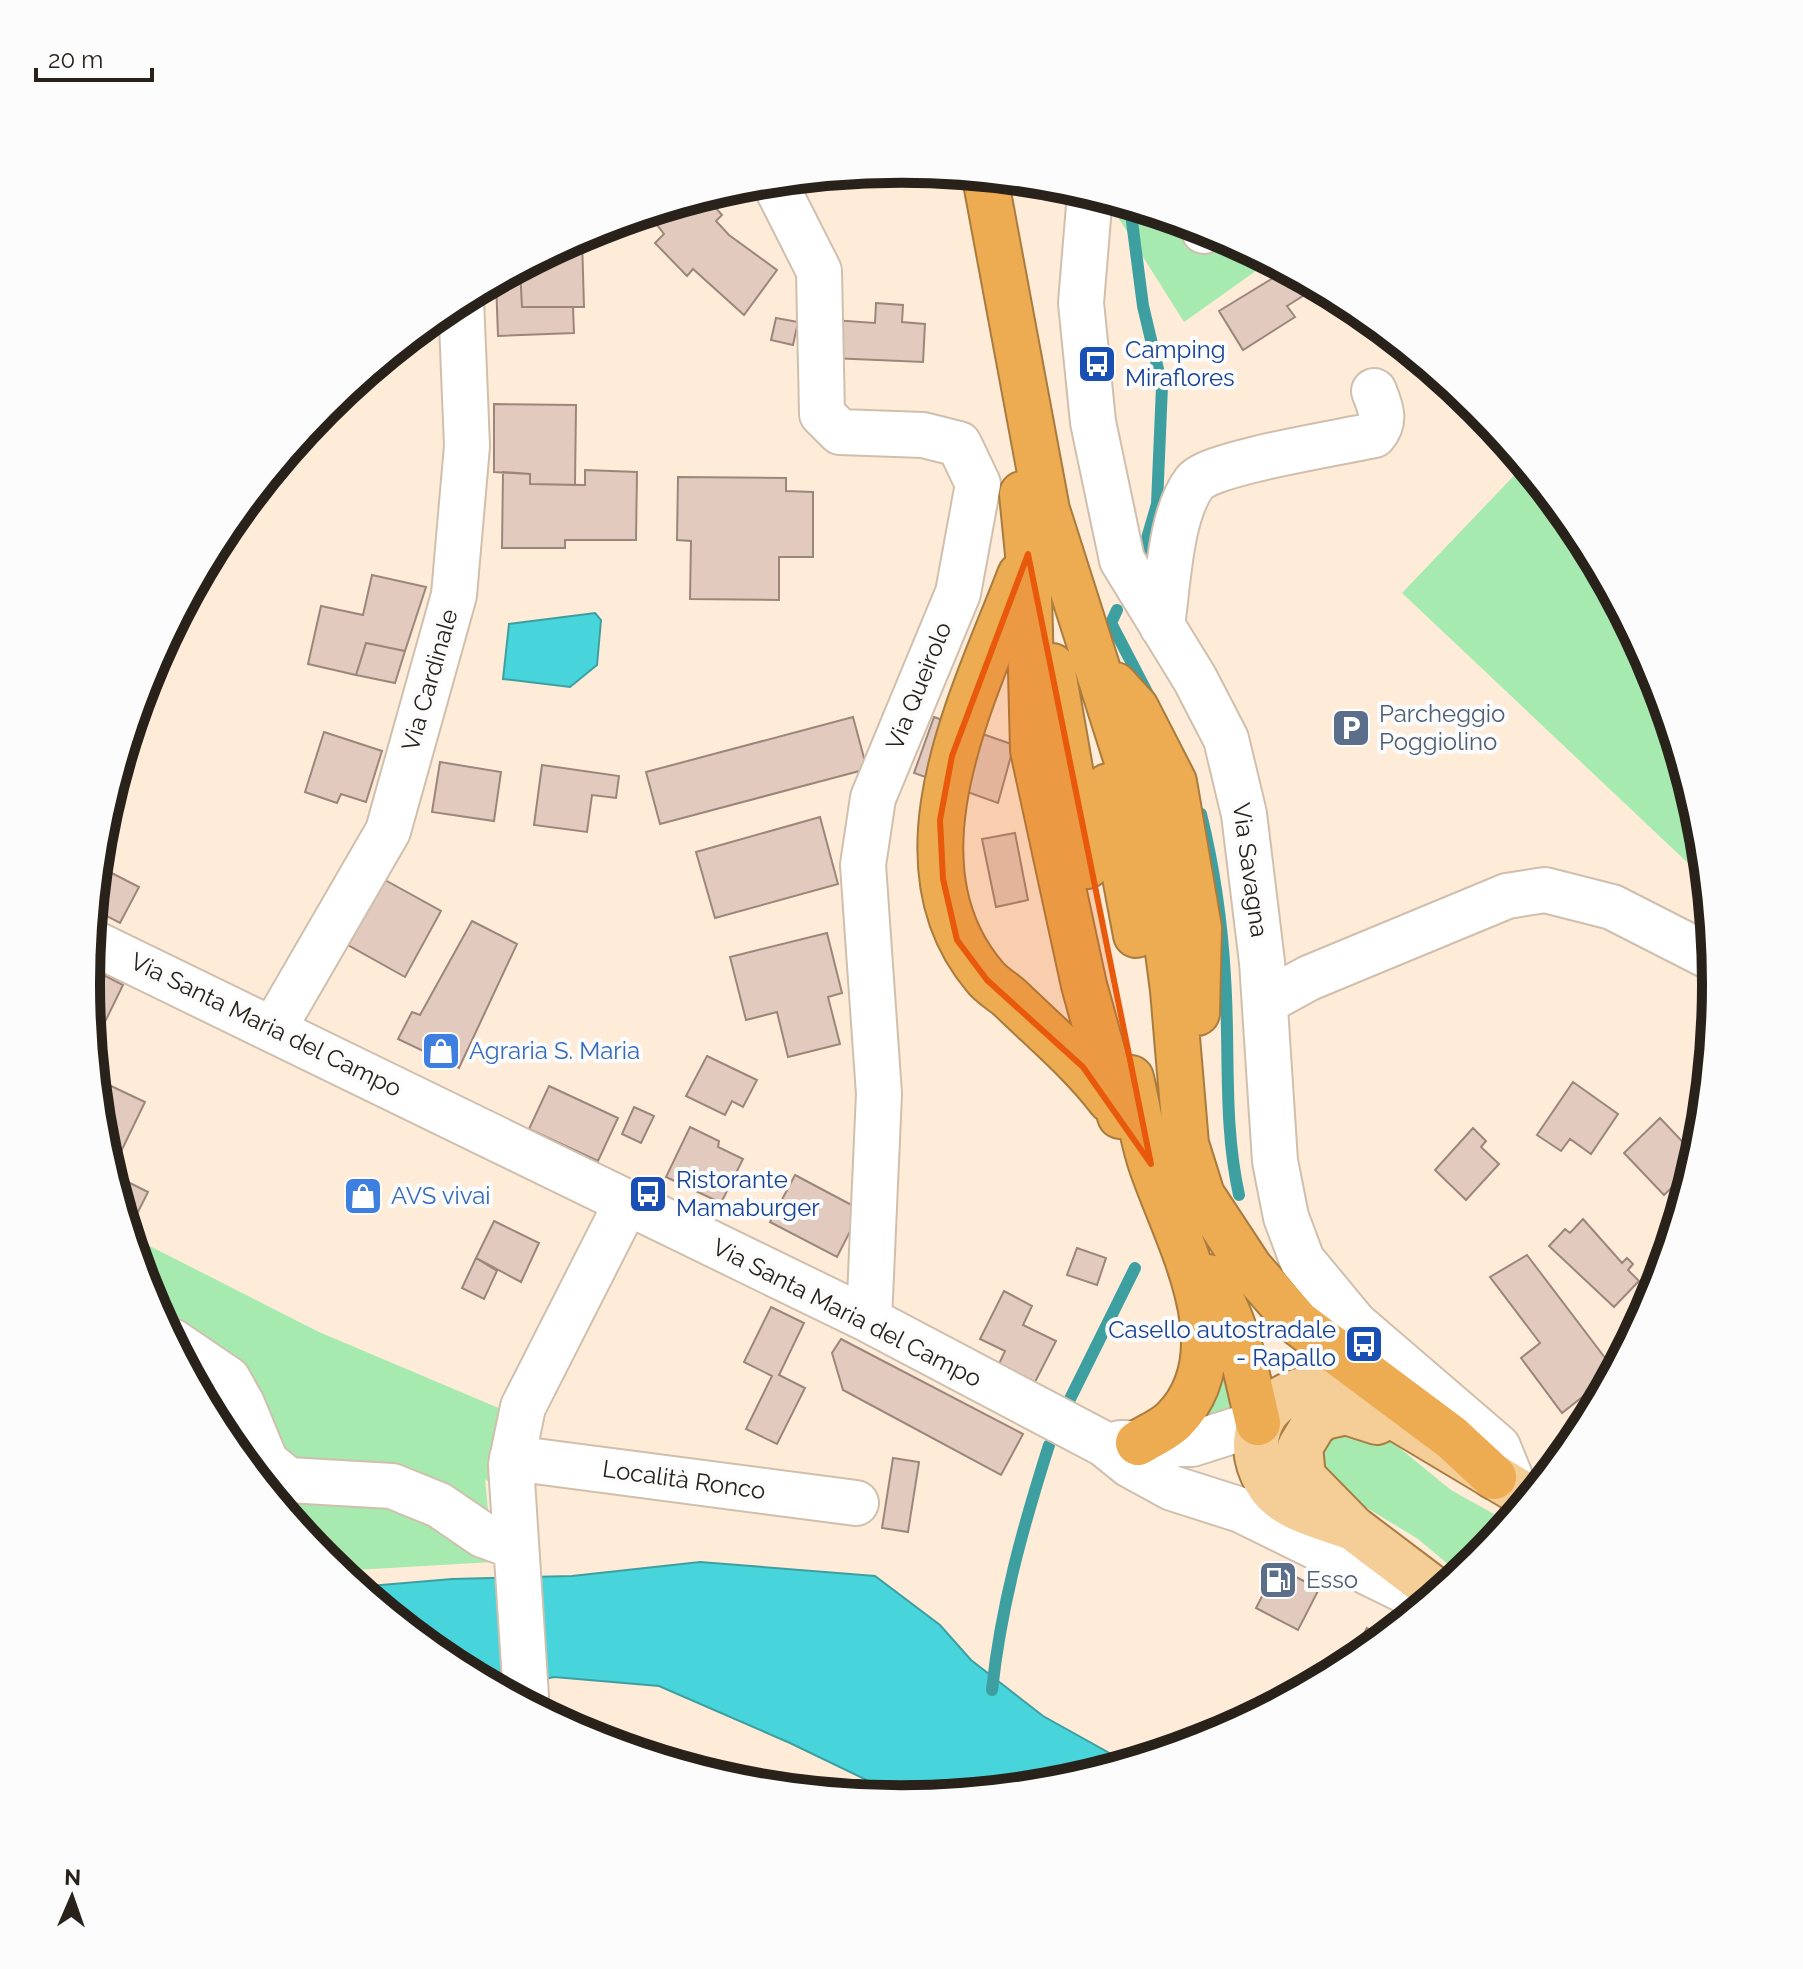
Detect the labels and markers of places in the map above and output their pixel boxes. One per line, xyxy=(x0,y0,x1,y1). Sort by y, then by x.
place label: Camping Miraflores xyxy=(1125,335,1235,392)
bus stop icon: Camping Miraflores xyxy=(1076,343,1118,385)
place label: Parcheggio Poggiolino xyxy=(1379,699,1505,756)
parking icon: Parcheggio Poggiolino xyxy=(1330,707,1372,749)
shop icon: Agraria S. Maria xyxy=(420,1030,462,1072)
place label: Agraria S. Maria xyxy=(469,1036,640,1065)
place label: Ristorante Mamaburger xyxy=(676,1165,820,1222)
bus stop icon: Ristorante Mamaburger xyxy=(627,1173,669,1215)
shop icon: AVS vivai xyxy=(342,1175,384,1217)
place label: AVS vivai xyxy=(391,1181,491,1210)
place label: Casello autostradale - Rapallo xyxy=(1108,1315,1336,1372)
bus stop icon: Casello autostradale - Rapallo xyxy=(1343,1323,1385,1365)
fuel station icon: Esso xyxy=(1257,1559,1299,1601)
place label: Esso xyxy=(1306,1565,1358,1594)

